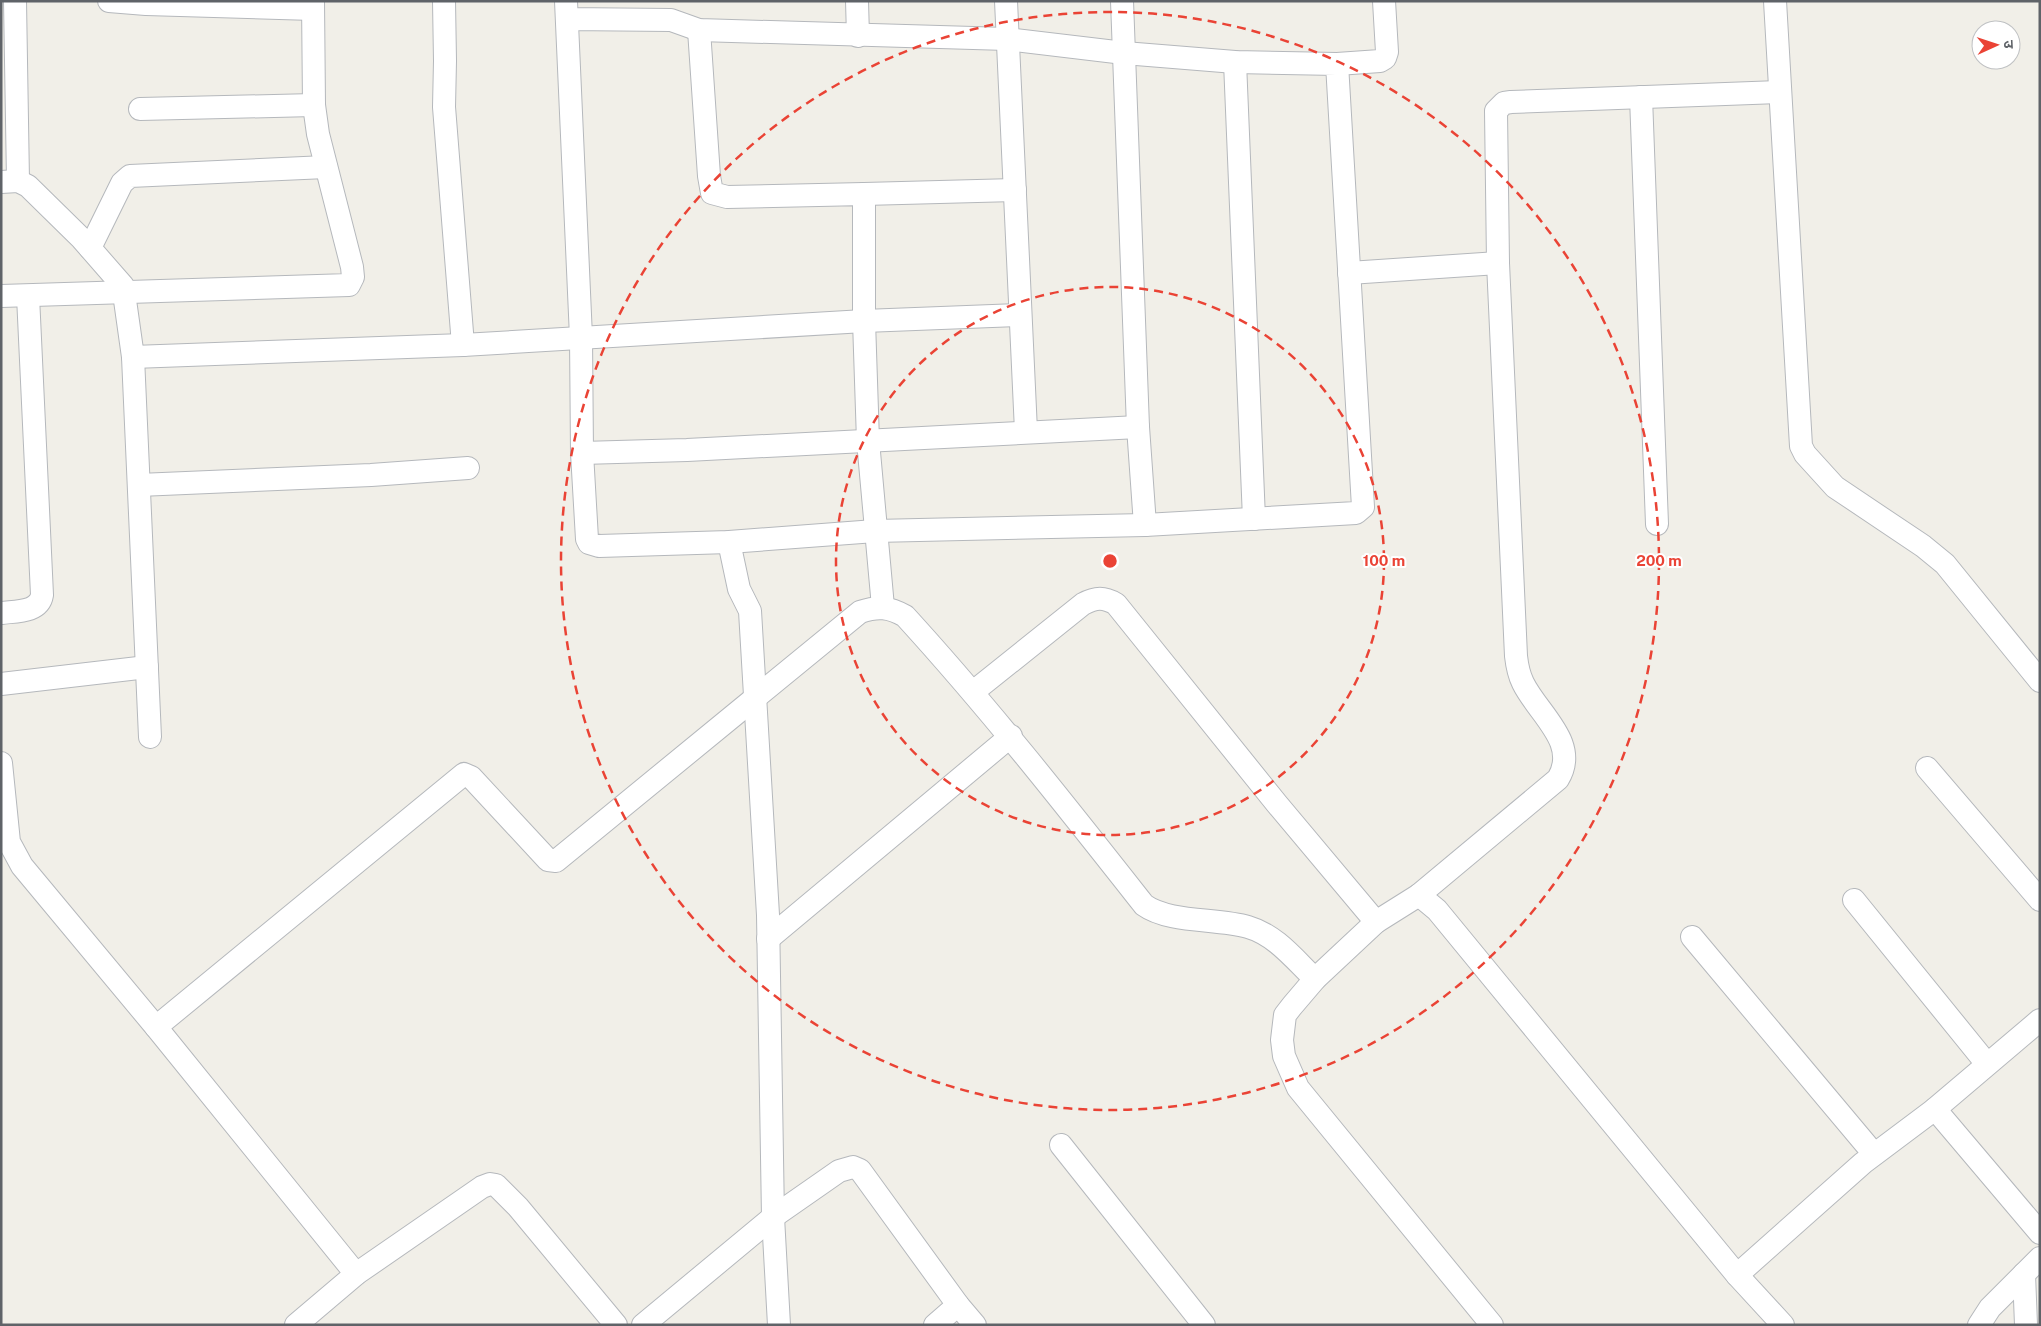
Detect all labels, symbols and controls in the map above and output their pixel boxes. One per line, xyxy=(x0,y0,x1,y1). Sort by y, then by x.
north arrow xyxy=(1971,20,2021,70)
text: उ xyxy=(2001,40,2017,50)
centre of rings xyxy=(1101,552,1119,570)
text: 100 m xyxy=(1363,552,1405,569)
text: 200 m xyxy=(1636,552,1682,569)

